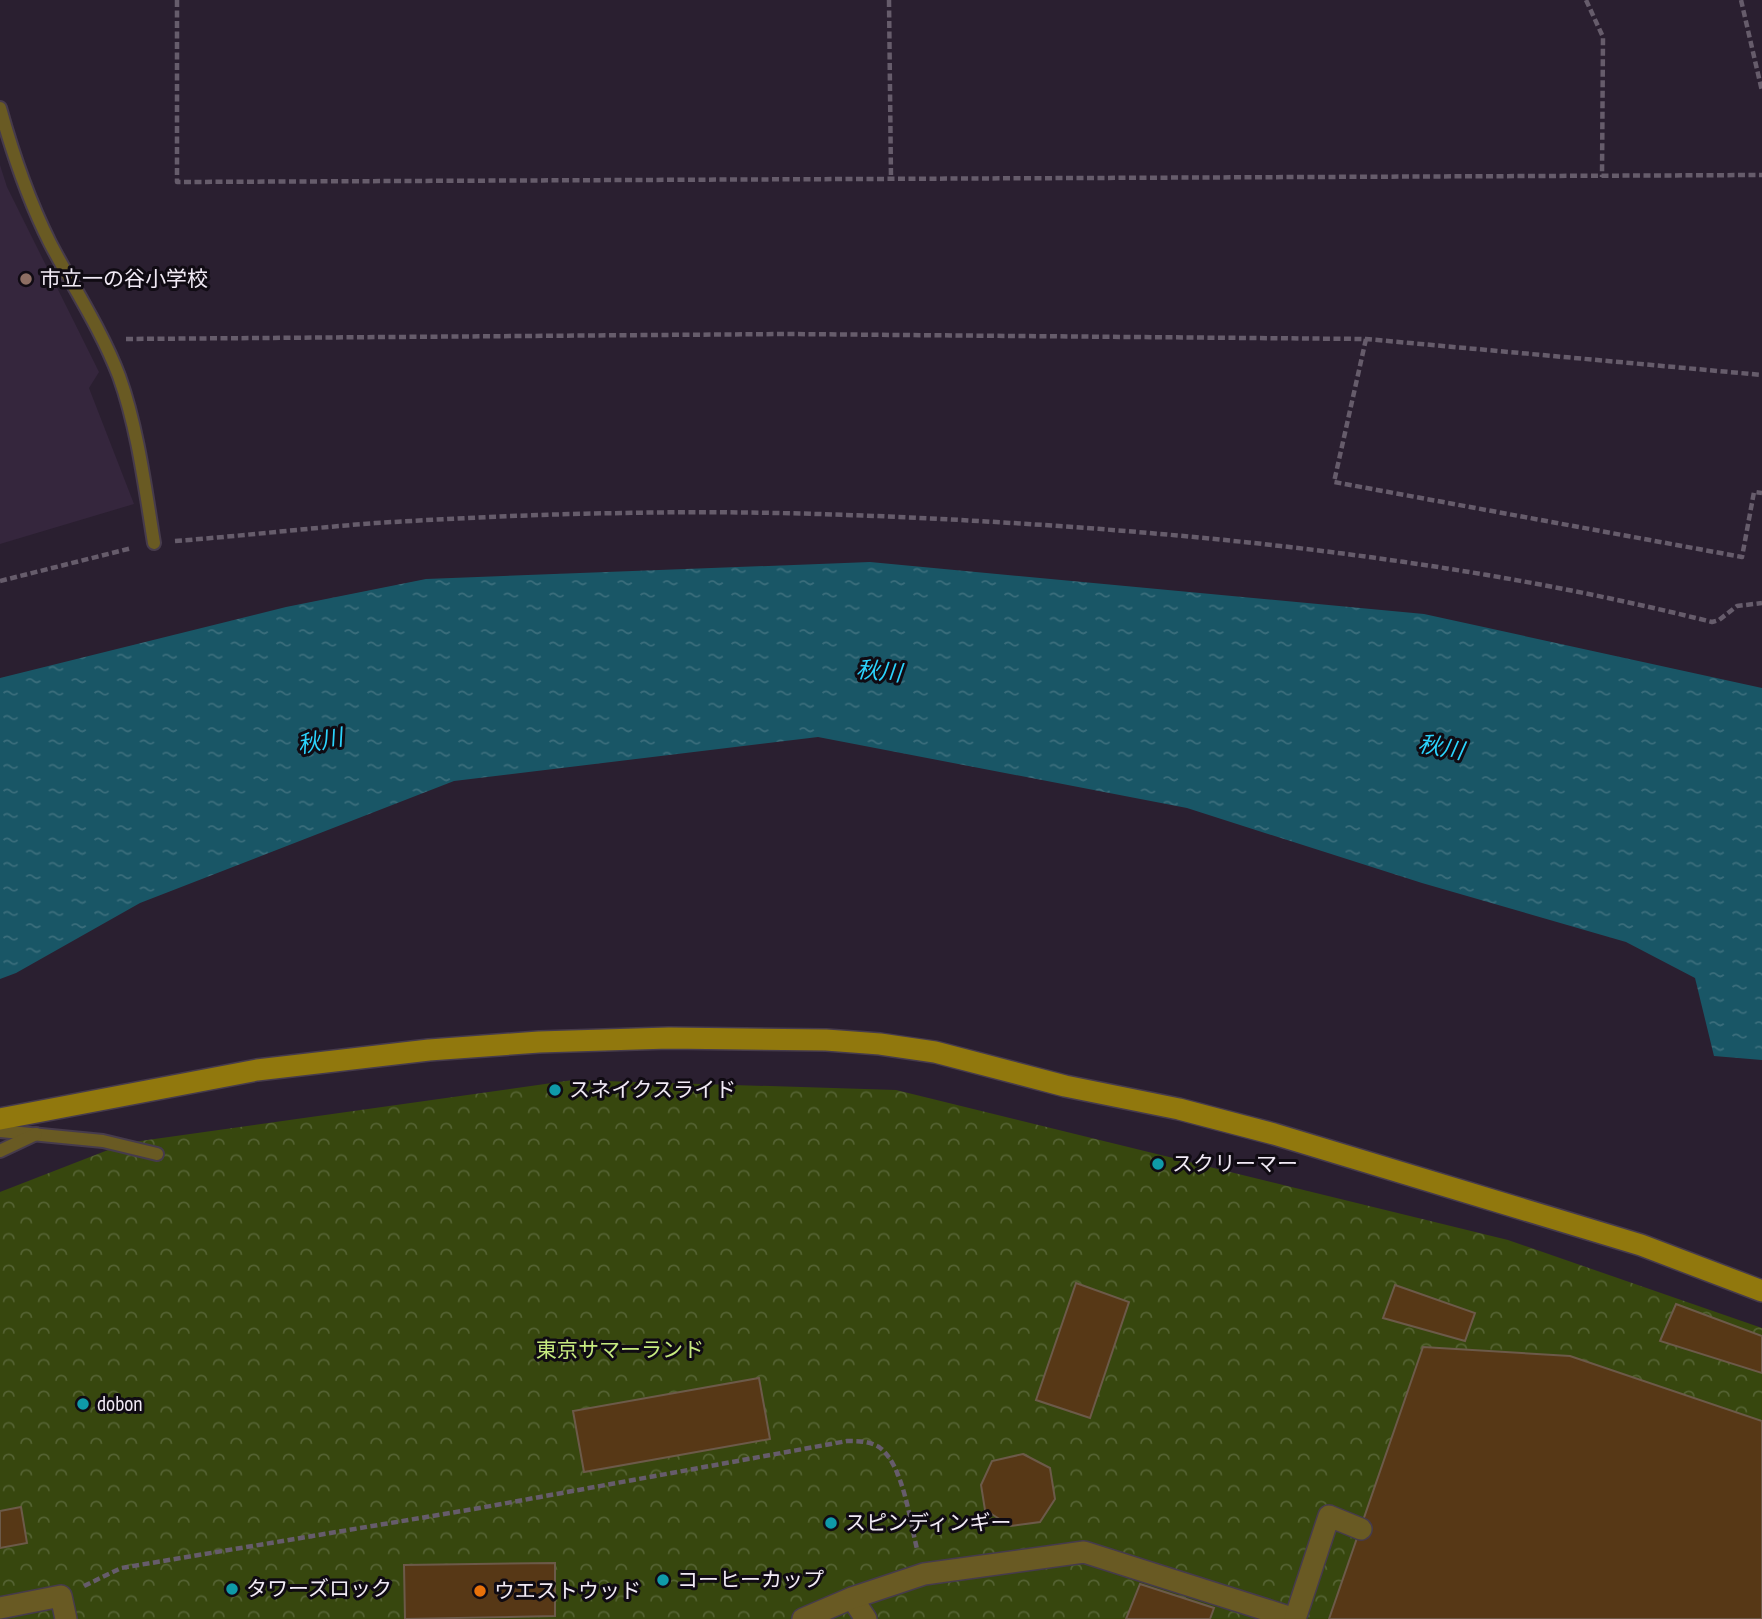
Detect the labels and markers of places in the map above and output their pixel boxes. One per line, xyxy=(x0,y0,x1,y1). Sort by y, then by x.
place label: 市立一の谷小学校 xyxy=(40,265,208,292)
marker: 市立一の谷小学校 xyxy=(18,271,34,287)
place label: スネイクスライド xyxy=(569,1076,736,1103)
marker: スネイクスライド xyxy=(547,1082,563,1098)
place label: スクリーマー xyxy=(1172,1150,1298,1177)
marker: スクリーマー xyxy=(1150,1156,1166,1172)
place label: dobon xyxy=(97,1390,143,1417)
marker: dobon xyxy=(75,1396,91,1412)
place label: スピンディンギー xyxy=(845,1509,1012,1536)
marker: スピンディンギー xyxy=(823,1515,839,1531)
place label: コーヒーカップ xyxy=(677,1566,824,1593)
marker: コーヒーカップ xyxy=(655,1572,671,1588)
place label: タワーズロック xyxy=(246,1575,392,1602)
place label: ウエストウッド xyxy=(494,1577,641,1604)
marker: タワーズロック xyxy=(224,1581,240,1597)
marker: ウエストウッド xyxy=(472,1583,488,1599)

